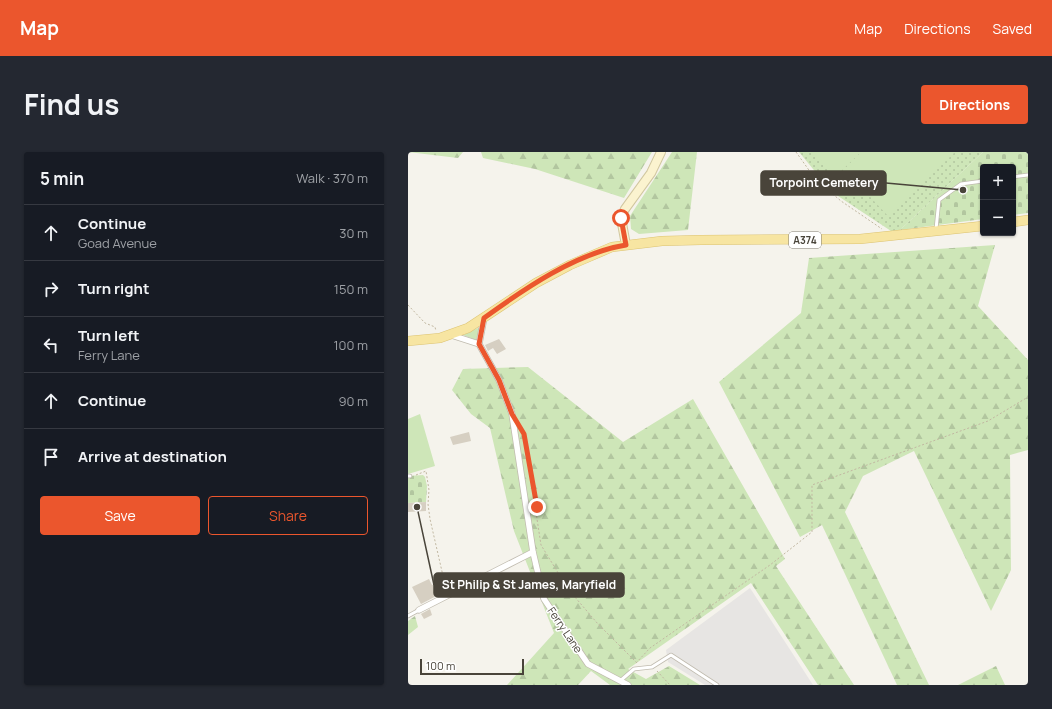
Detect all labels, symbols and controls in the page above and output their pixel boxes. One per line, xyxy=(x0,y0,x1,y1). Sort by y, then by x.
text: Map xyxy=(20,15,59,41)
text: Map xyxy=(854,19,882,38)
text: Directions xyxy=(904,19,971,38)
text: Saved xyxy=(993,19,1032,38)
text: Find us xyxy=(24,85,119,123)
button: Directions xyxy=(921,85,1028,124)
map controls xyxy=(980,164,1016,236)
button: + xyxy=(980,164,1016,200)
text: 5 min xyxy=(40,167,84,190)
text: Walk · 370 m xyxy=(296,169,368,187)
callout: Torpoint Cemetery xyxy=(761,171,886,195)
text: Torpoint Cemetery xyxy=(769,174,879,191)
button: − xyxy=(980,200,1016,236)
route start xyxy=(612,209,630,227)
text: Continue xyxy=(78,213,146,234)
icon: ahead xyxy=(40,222,62,244)
text: 30 m xyxy=(339,224,368,242)
road number: A374 xyxy=(789,232,821,248)
text: Goad Avenue xyxy=(78,234,157,252)
icon: right xyxy=(40,278,62,300)
text: Turn right xyxy=(78,278,149,299)
text: 150 m xyxy=(334,280,368,298)
text: Turn left xyxy=(78,325,140,346)
icon: left xyxy=(40,334,62,356)
text: 100 m xyxy=(333,336,368,354)
text: Ferry Lane xyxy=(78,346,140,364)
icon: ahead xyxy=(40,390,62,412)
text: Continue xyxy=(78,390,146,411)
text: 90 m xyxy=(338,392,368,410)
icon: arrive xyxy=(40,446,62,468)
text: Arrive at destination xyxy=(78,446,227,467)
button: Save xyxy=(40,496,200,535)
button: Share xyxy=(208,496,368,535)
route end xyxy=(528,498,546,516)
callout: St Philip & St James, Maryfield xyxy=(434,573,624,597)
text: St Philip & St James, Maryfield xyxy=(442,576,616,593)
street label: Ferry Lane xyxy=(545,604,587,656)
scale bar xyxy=(420,657,524,676)
text: 100 m xyxy=(426,658,455,673)

